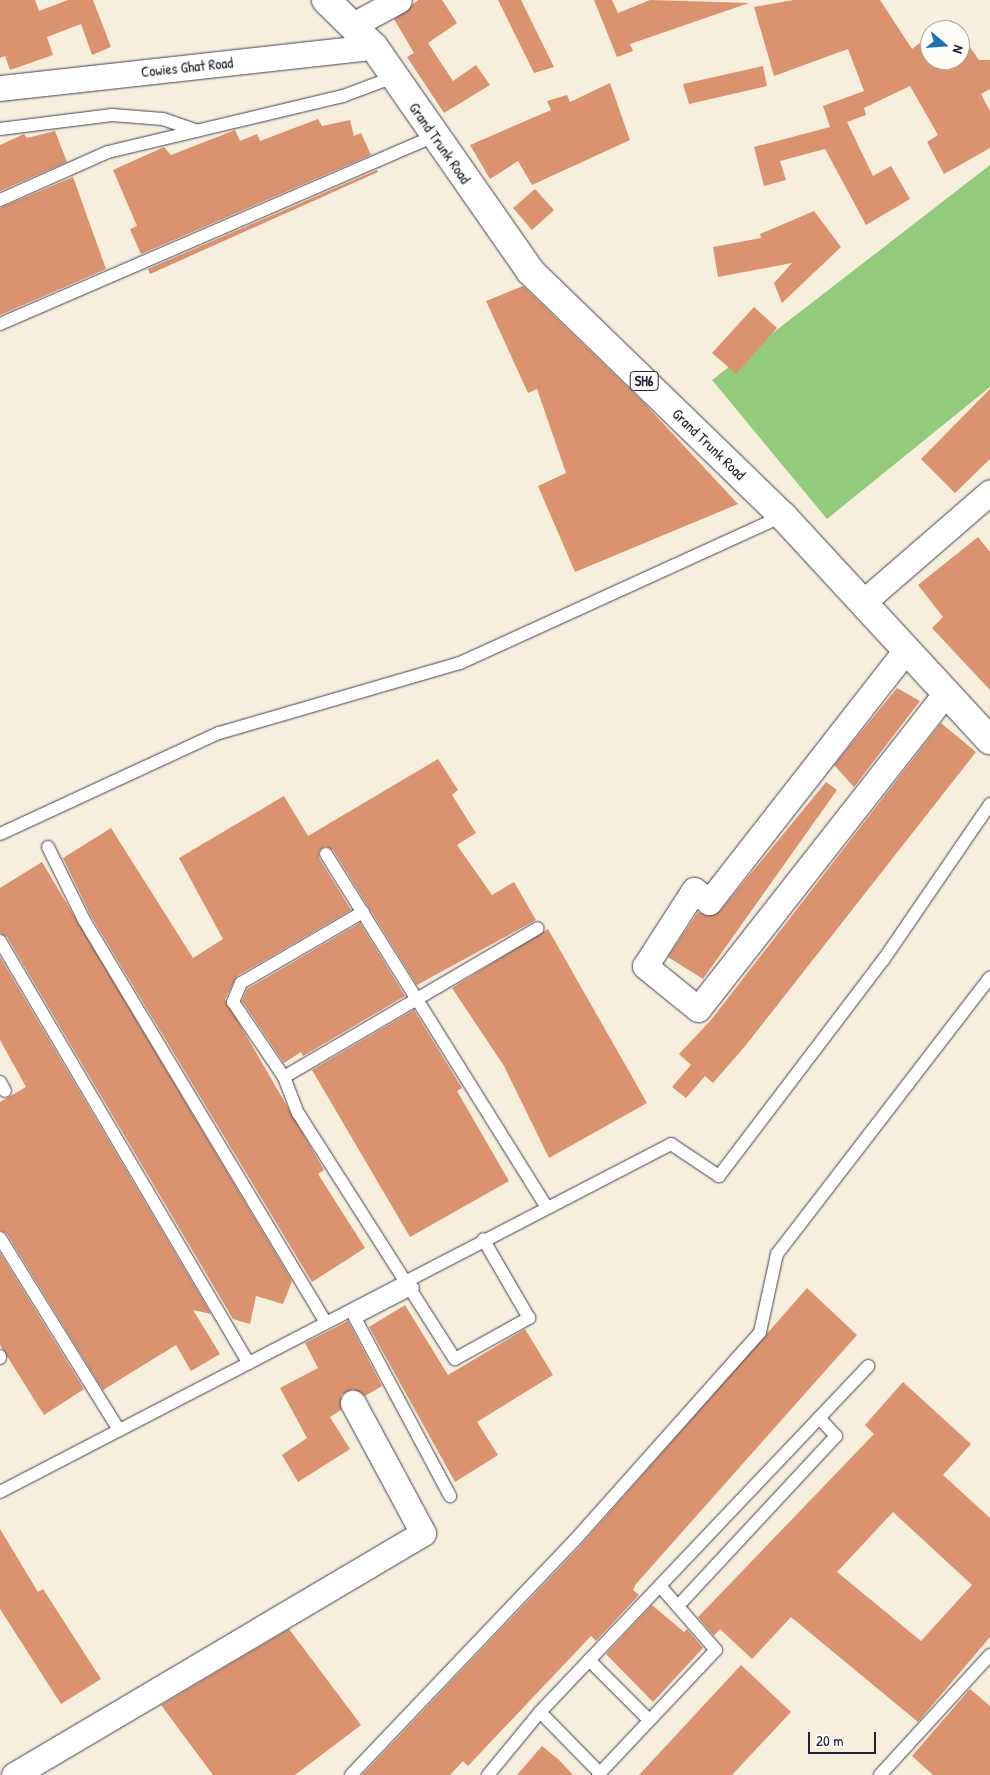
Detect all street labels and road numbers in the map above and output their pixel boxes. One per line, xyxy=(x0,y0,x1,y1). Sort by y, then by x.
street label: Cowies Ghat Road xyxy=(140,53,234,81)
street label: Grand Trunk Road xyxy=(405,99,475,187)
road number: SH6 xyxy=(629,370,659,392)
street label: Grand Trunk Road xyxy=(669,405,749,483)

